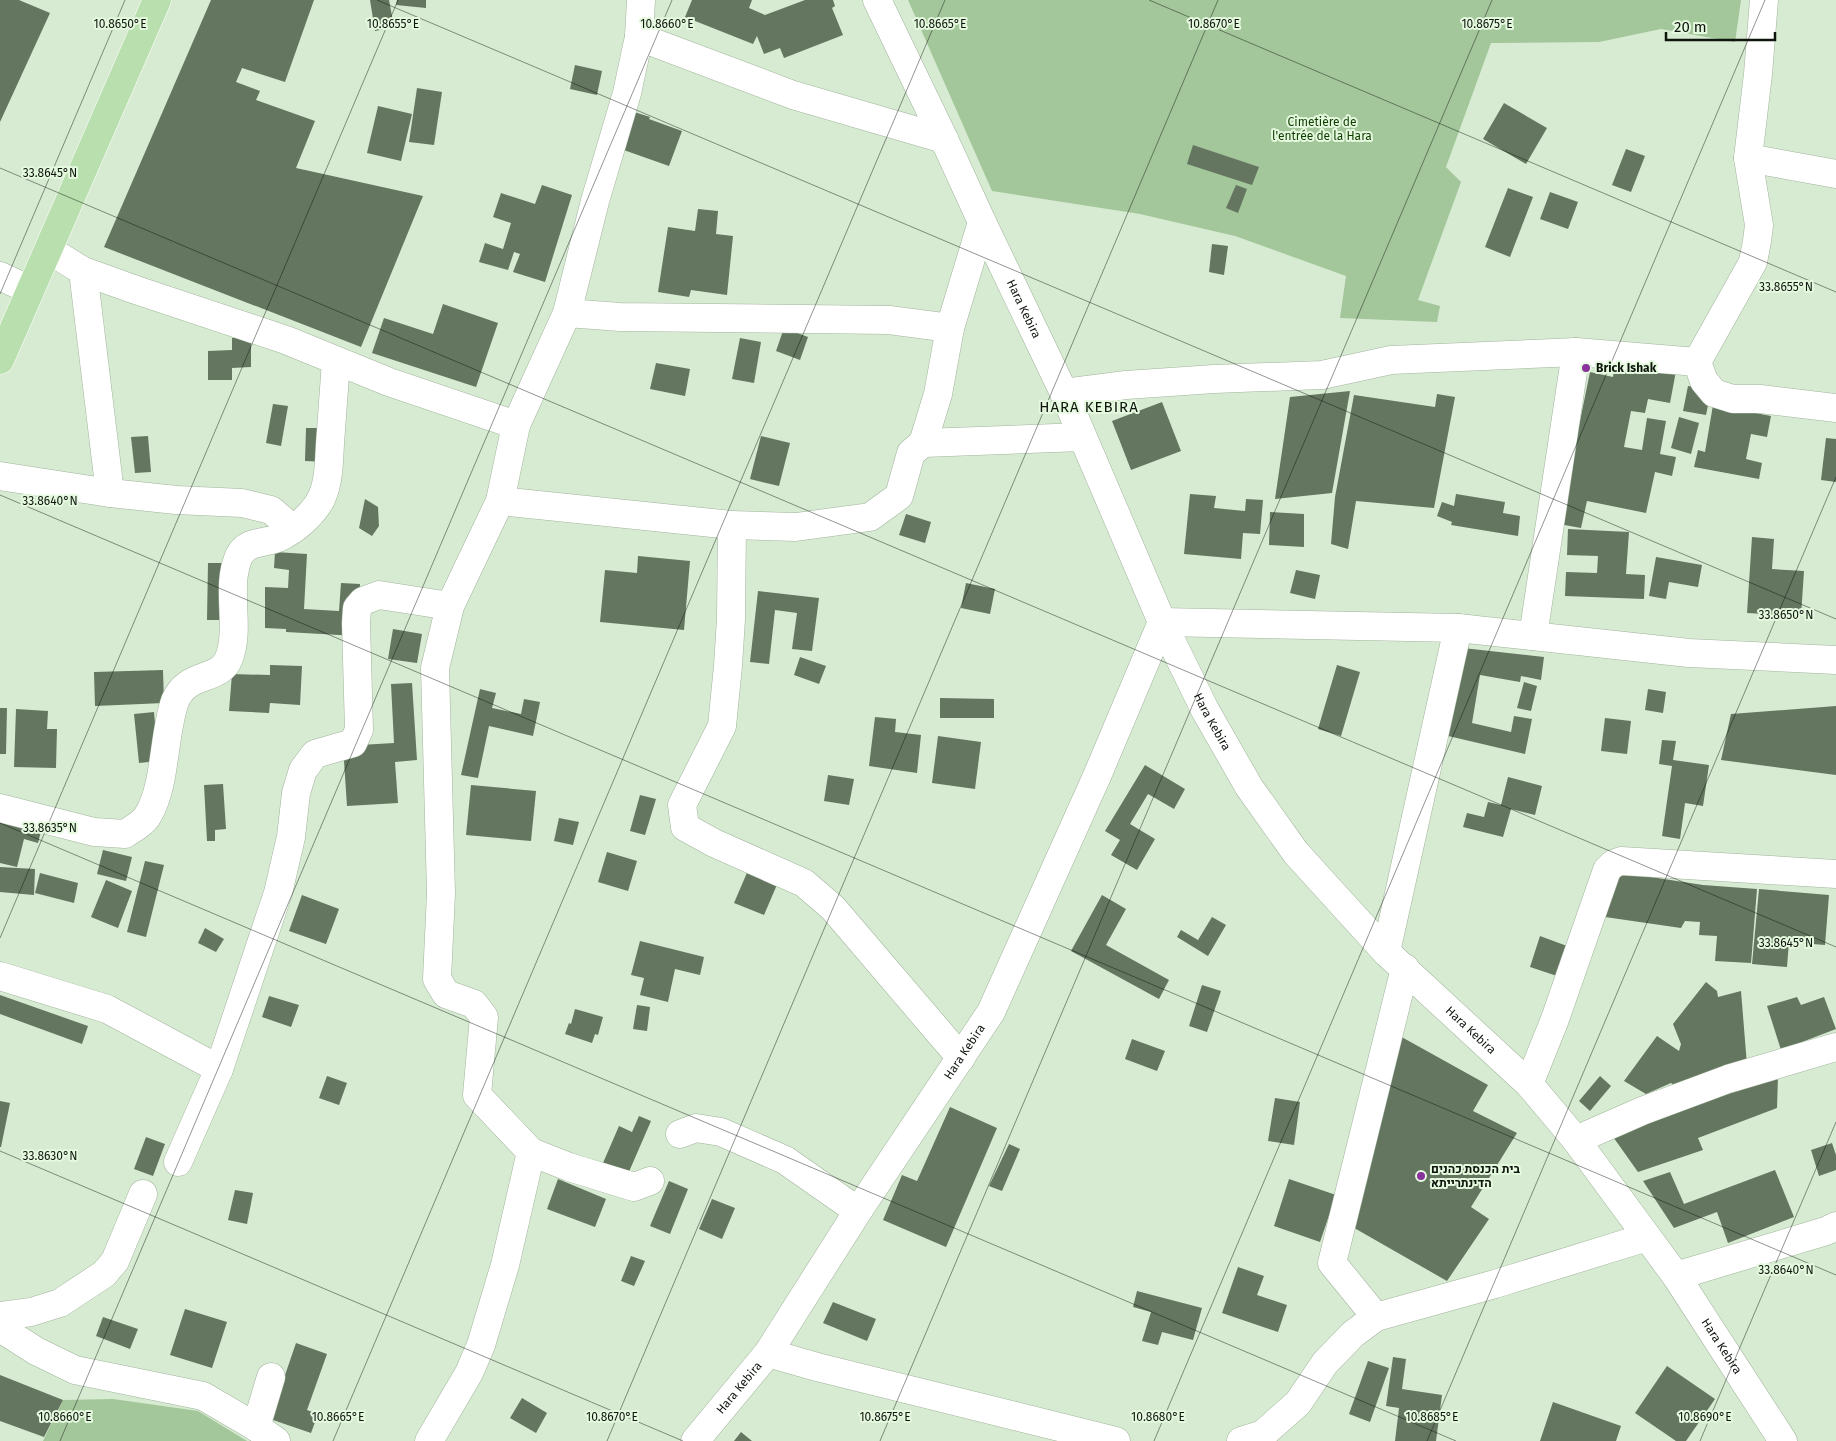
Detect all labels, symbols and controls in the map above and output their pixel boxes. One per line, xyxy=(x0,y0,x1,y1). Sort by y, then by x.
scale bar xyxy=(1666,10,1775,42)
text: 10.8650°E xyxy=(93,17,147,31)
text: 10.8655°E xyxy=(367,17,419,31)
text: 10.8660°E xyxy=(640,17,694,31)
text: 10.8665°E xyxy=(914,17,966,31)
text: 10.8670°E xyxy=(1188,17,1240,31)
text: 10.8675°E xyxy=(1461,17,1513,31)
text: 20 m xyxy=(1674,18,1707,36)
park label: Cimetière de l'entrée de la Hara xyxy=(1272,115,1372,143)
text: 33.8645°N xyxy=(23,166,77,180)
street label: Hara Kebira xyxy=(1004,277,1044,341)
text: 33.8655°N xyxy=(1759,280,1813,294)
place label: Brick Ishak xyxy=(1596,361,1657,375)
marker: Brick Ishak xyxy=(1580,362,1592,374)
district label: HARA KEBIRA xyxy=(1039,398,1139,416)
text: 33.8640°N xyxy=(22,494,78,508)
text: 33.8650°N xyxy=(1759,608,1813,622)
street label: Hara Kebira xyxy=(1191,691,1234,753)
text: 33.8635°N xyxy=(23,821,77,835)
text: 33.8645°N xyxy=(1759,936,1813,950)
street label: Hara Kebira xyxy=(1443,1004,1499,1057)
street label: Hara Kebira xyxy=(941,1022,988,1082)
text: 33.8630°N xyxy=(23,1149,77,1163)
place label: בית הכנסת כהנים הדינתרייתא xyxy=(1431,1162,1521,1190)
marker: בית הכנסת כהנים הדינתרייתא xyxy=(1415,1170,1427,1182)
text: 33.8640°N xyxy=(1758,1263,1814,1277)
street label: Hara Kebira xyxy=(1698,1316,1745,1377)
street label: Hara Kebira xyxy=(713,1359,765,1417)
text: 10.8660°E xyxy=(38,1410,92,1424)
text: 10.8665°E xyxy=(312,1410,364,1424)
text: 10.8670°E xyxy=(586,1410,638,1424)
text: 10.8675°E xyxy=(859,1410,911,1424)
text: 10.8680°E xyxy=(1131,1410,1185,1424)
text: 10.8685°E xyxy=(1406,1410,1458,1424)
text: 10.8690°E xyxy=(1678,1410,1732,1424)

